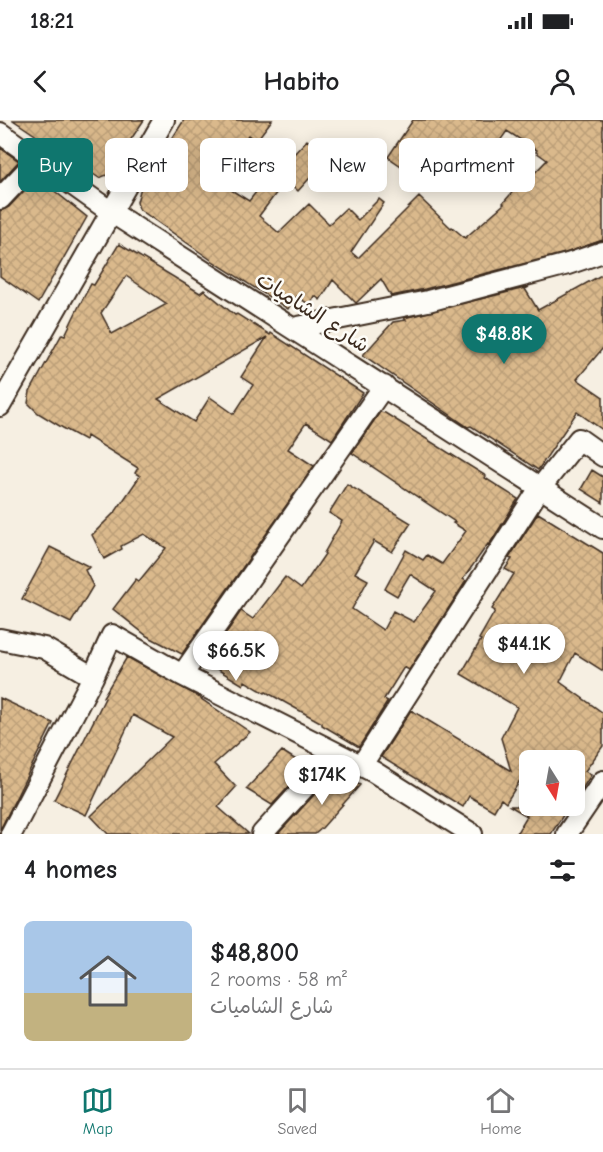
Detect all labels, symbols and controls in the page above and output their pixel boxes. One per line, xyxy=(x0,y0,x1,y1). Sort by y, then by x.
text: 18:21 xyxy=(30,8,74,34)
icon: back xyxy=(24,65,57,98)
icon: person xyxy=(546,65,579,98)
text: Habito xyxy=(264,66,339,97)
chip: Buy xyxy=(18,138,93,192)
chip: Rent xyxy=(105,138,188,192)
chip: Filters xyxy=(200,138,296,192)
chip: New xyxy=(308,138,387,192)
chip: Apartment xyxy=(399,138,535,192)
street label: شارع الشاميات xyxy=(251,267,374,360)
pin: $48.8K xyxy=(455,314,553,365)
text: $48.8K xyxy=(476,322,532,345)
pin: $44.1K xyxy=(475,624,573,675)
pin: $66.5K xyxy=(187,631,285,682)
text: $44.1K xyxy=(497,632,551,655)
text: $66.5K xyxy=(207,639,265,662)
north arrow xyxy=(519,750,585,816)
map controls xyxy=(519,750,585,816)
pin: $174K xyxy=(280,755,364,806)
text: $174K xyxy=(298,763,346,786)
icon: filters xyxy=(546,854,579,887)
text: 4 homes xyxy=(24,855,117,885)
text: $48,800 xyxy=(210,938,299,968)
icon: home xyxy=(72,945,144,1017)
text: 2 rooms · 58 m² xyxy=(210,968,347,991)
text: شارع الشاميات xyxy=(210,995,333,1018)
tab: Map xyxy=(81,1084,114,1138)
tab: Saved xyxy=(277,1084,317,1138)
tab: Home xyxy=(480,1084,522,1138)

